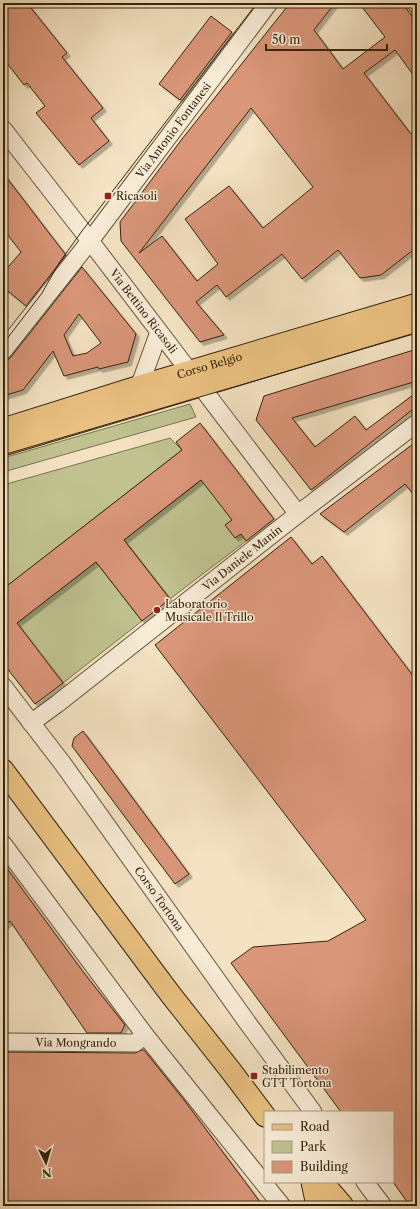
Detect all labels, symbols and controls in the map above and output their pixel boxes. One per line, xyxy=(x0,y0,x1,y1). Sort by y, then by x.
scale bar xyxy=(266,26,387,52)
text: 50 m xyxy=(272,32,301,47)
street label: Via Antonio Fontanesi xyxy=(132,79,214,182)
place label: Ricasoli xyxy=(116,189,158,203)
marker: Ricasoli xyxy=(103,191,113,201)
street label: Via Bettino Ricasoli xyxy=(106,265,181,357)
street label: Corso Belgio xyxy=(175,349,244,382)
street label: Via Daniele Manin xyxy=(199,522,285,594)
place label: Laboratorio Musicale Il Trillo xyxy=(165,597,254,624)
marker: Laboratorio Musicale Il Trillo xyxy=(152,605,162,615)
street label: Corso Tortona xyxy=(131,864,187,934)
street label: Via Mongrando xyxy=(34,1035,117,1050)
place label: Stabilimento GTT Tortona xyxy=(262,1063,332,1090)
marker: Stabilimento GTT Tortona xyxy=(249,1071,259,1081)
legend xyxy=(264,1111,394,1183)
text: Road xyxy=(300,1119,330,1134)
text: Park xyxy=(300,1139,327,1154)
north arrow xyxy=(26,1143,66,1183)
text: Building xyxy=(300,1159,348,1174)
text: N xyxy=(41,1166,52,1180)

